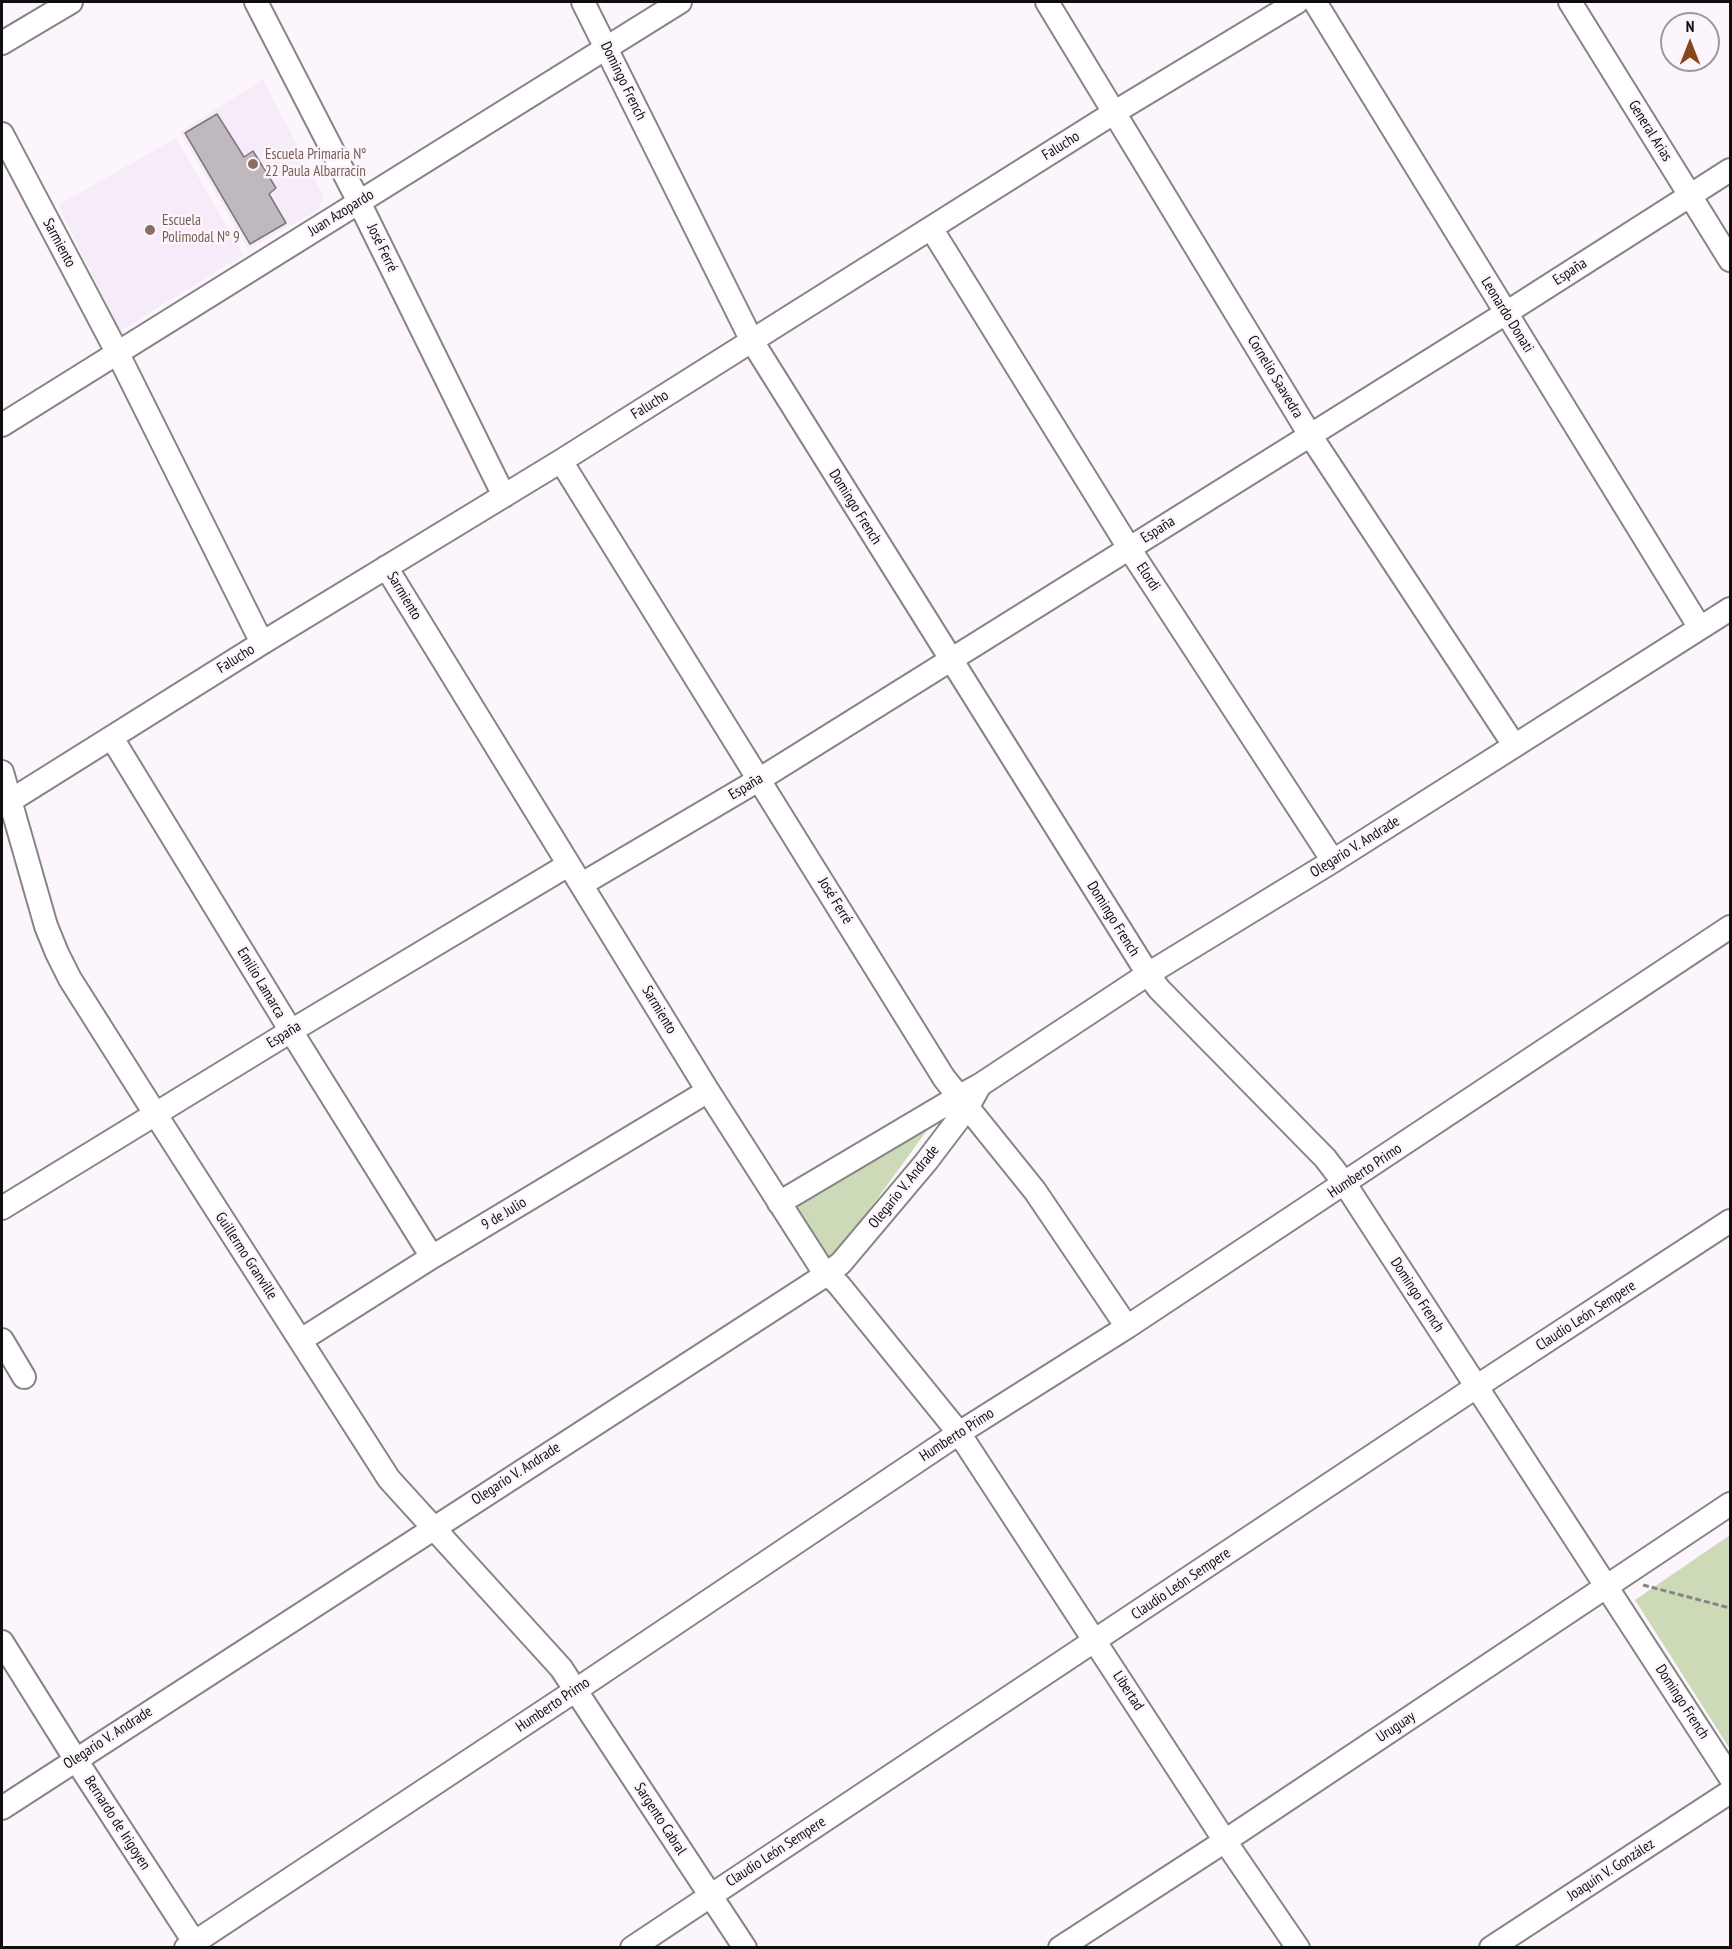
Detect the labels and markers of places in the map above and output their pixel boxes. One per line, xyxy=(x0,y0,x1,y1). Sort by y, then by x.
place label: Escuela Primaria Nº 22 Paula Albarracín xyxy=(265,146,366,181)
marker: Escuela Primaria Nº 22 Paula Albarracín xyxy=(246,157,260,171)
place label: Escuela Polimodal Nº 9 xyxy=(162,212,240,247)
marker: Escuela Polimodal Nº 9 xyxy=(143,223,157,237)

